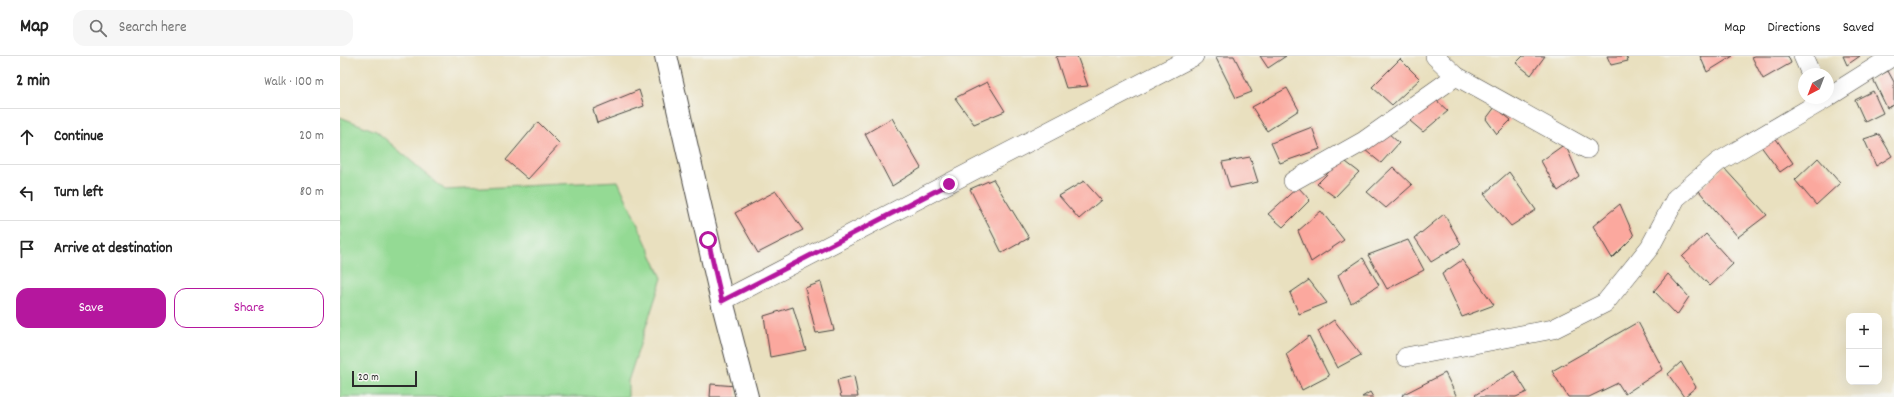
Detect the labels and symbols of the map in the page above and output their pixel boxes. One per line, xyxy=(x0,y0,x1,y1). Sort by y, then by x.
north arrow xyxy=(1798,68,1834,104)
route end xyxy=(940,175,958,193)
route start xyxy=(699,231,717,249)
scale bar xyxy=(352,369,417,388)

